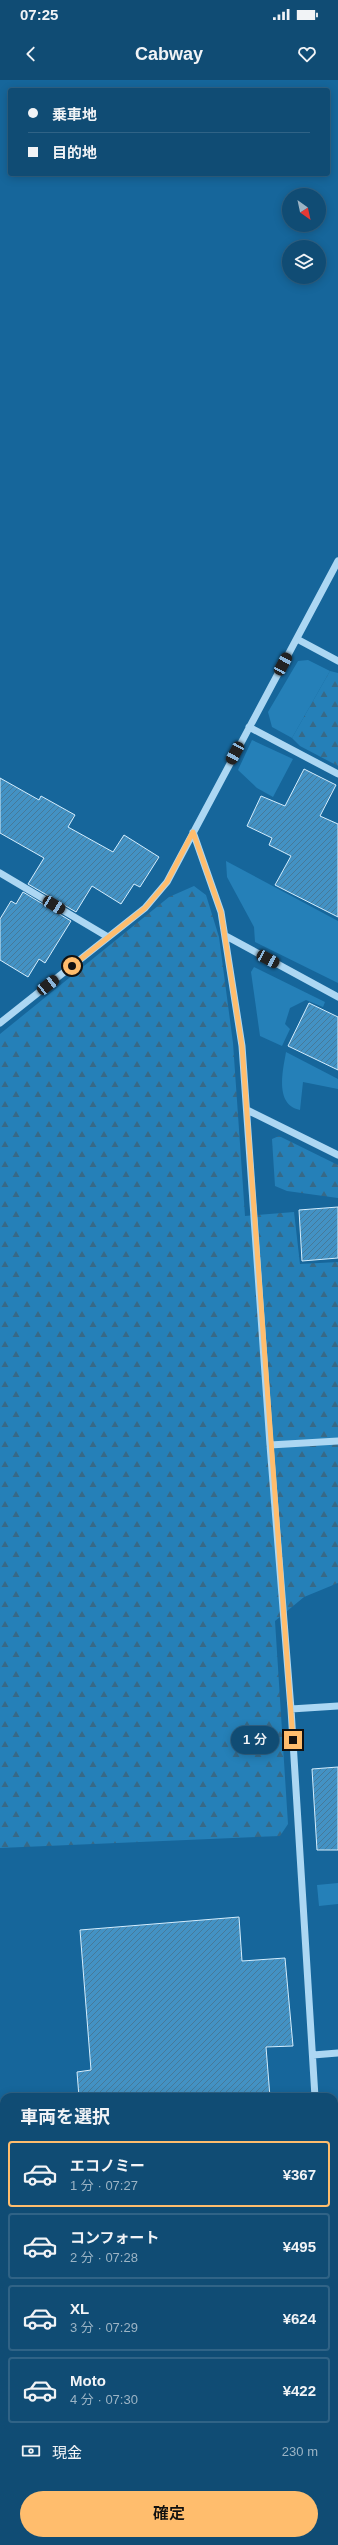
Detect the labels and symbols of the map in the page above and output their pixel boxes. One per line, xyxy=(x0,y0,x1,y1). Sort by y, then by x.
north arrow xyxy=(282,188,326,232)
car xyxy=(272,651,294,677)
car xyxy=(224,740,246,766)
car xyxy=(41,894,67,916)
car xyxy=(255,948,281,970)
route start xyxy=(63,957,81,975)
car xyxy=(35,973,61,997)
callout: 1 分 xyxy=(231,1726,279,1754)
route end xyxy=(284,1731,302,1749)

